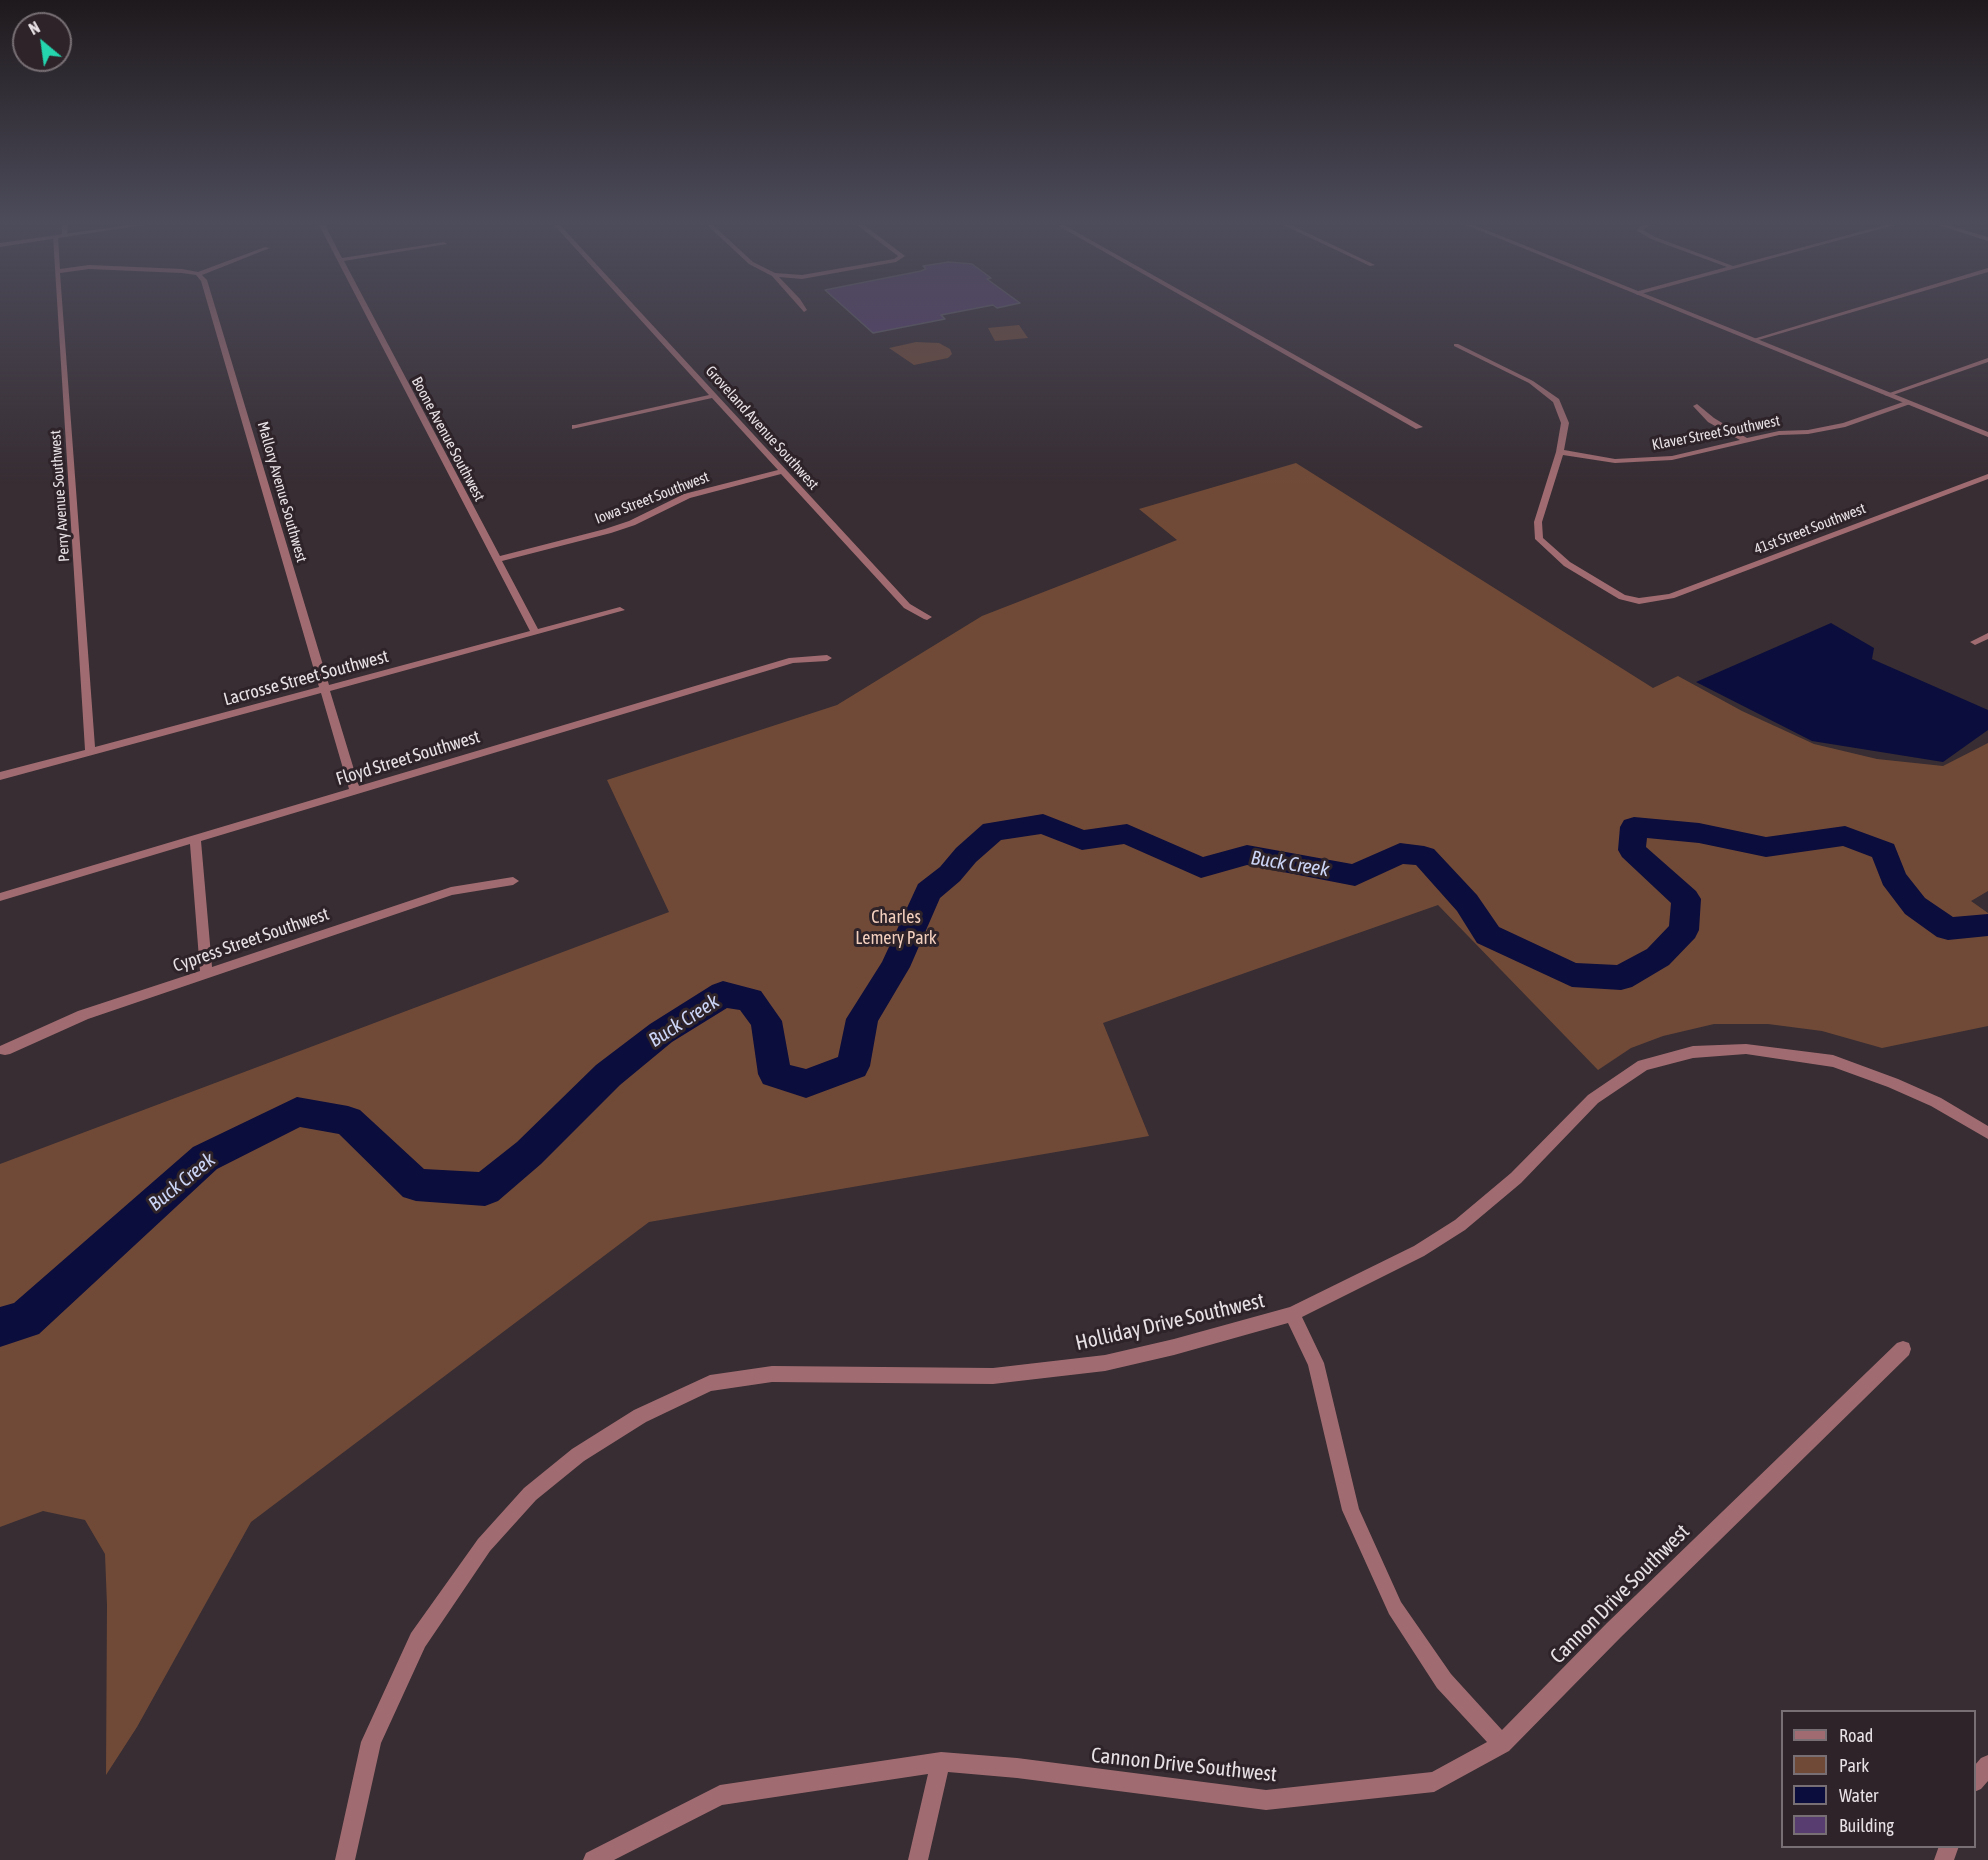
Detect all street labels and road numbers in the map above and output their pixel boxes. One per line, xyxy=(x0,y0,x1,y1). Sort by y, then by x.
street label: Groveland Avenue Southwest xyxy=(702,362,822,494)
street label: Boone Avenue Southwest xyxy=(408,374,488,504)
street label: Klaver Street Southwest xyxy=(1650,412,1782,454)
street label: Mallory Avenue Southwest xyxy=(253,420,311,564)
street label: Perry Avenue Southwest xyxy=(46,429,74,563)
street label: Iowa Street Southwest xyxy=(592,468,712,528)
street label: 41st Street Southwest xyxy=(1752,499,1868,559)
street label: Lacrosse Street Southwest xyxy=(221,646,391,710)
street label: Floyd Street Southwest xyxy=(333,726,483,790)
street label: Cypress Street Southwest xyxy=(170,903,332,977)
street label: Holliday Drive Southwest xyxy=(1073,1288,1267,1356)
street label: Cannon Drive Southwest xyxy=(1545,1519,1695,1669)
street label: Cannon Drive Southwest xyxy=(1090,1743,1278,1787)

